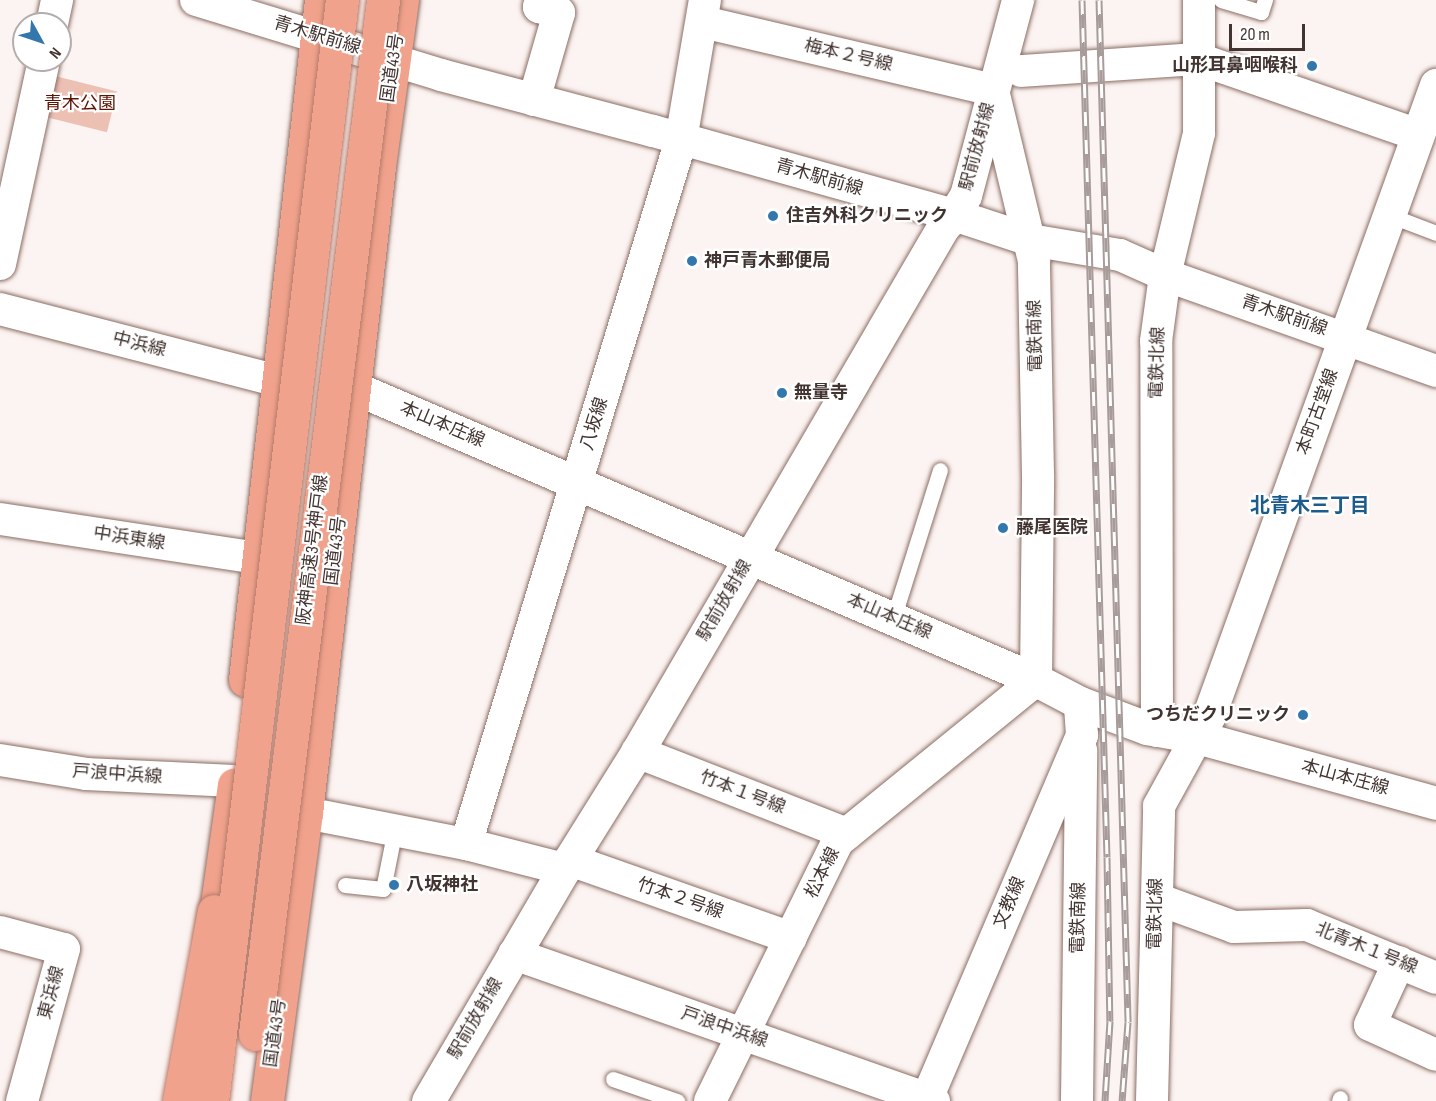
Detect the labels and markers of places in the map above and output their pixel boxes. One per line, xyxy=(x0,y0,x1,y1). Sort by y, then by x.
place label: 山形耳鼻咽喉科 xyxy=(1172,55,1298,77)
marker: 山形耳鼻咽喉科 xyxy=(1303,57,1321,75)
place label: 住吉外科クリニック xyxy=(786,205,948,227)
marker: 住吉外科クリニック xyxy=(764,207,782,225)
place label: 神戸青木郵便局 xyxy=(704,250,830,272)
marker: 神戸青木郵便局 xyxy=(685,254,699,268)
place label: 無量寺 xyxy=(794,382,848,404)
marker: 無量寺 xyxy=(775,386,789,400)
place label: 藤尾医院 xyxy=(1016,517,1088,539)
marker: 藤尾医院 xyxy=(994,519,1012,537)
place label: つちだクリニック xyxy=(1146,704,1290,726)
marker: つちだクリニック xyxy=(1294,706,1312,724)
place label: 八坂神社 xyxy=(406,874,478,896)
marker: 八坂神社 xyxy=(387,878,401,892)

